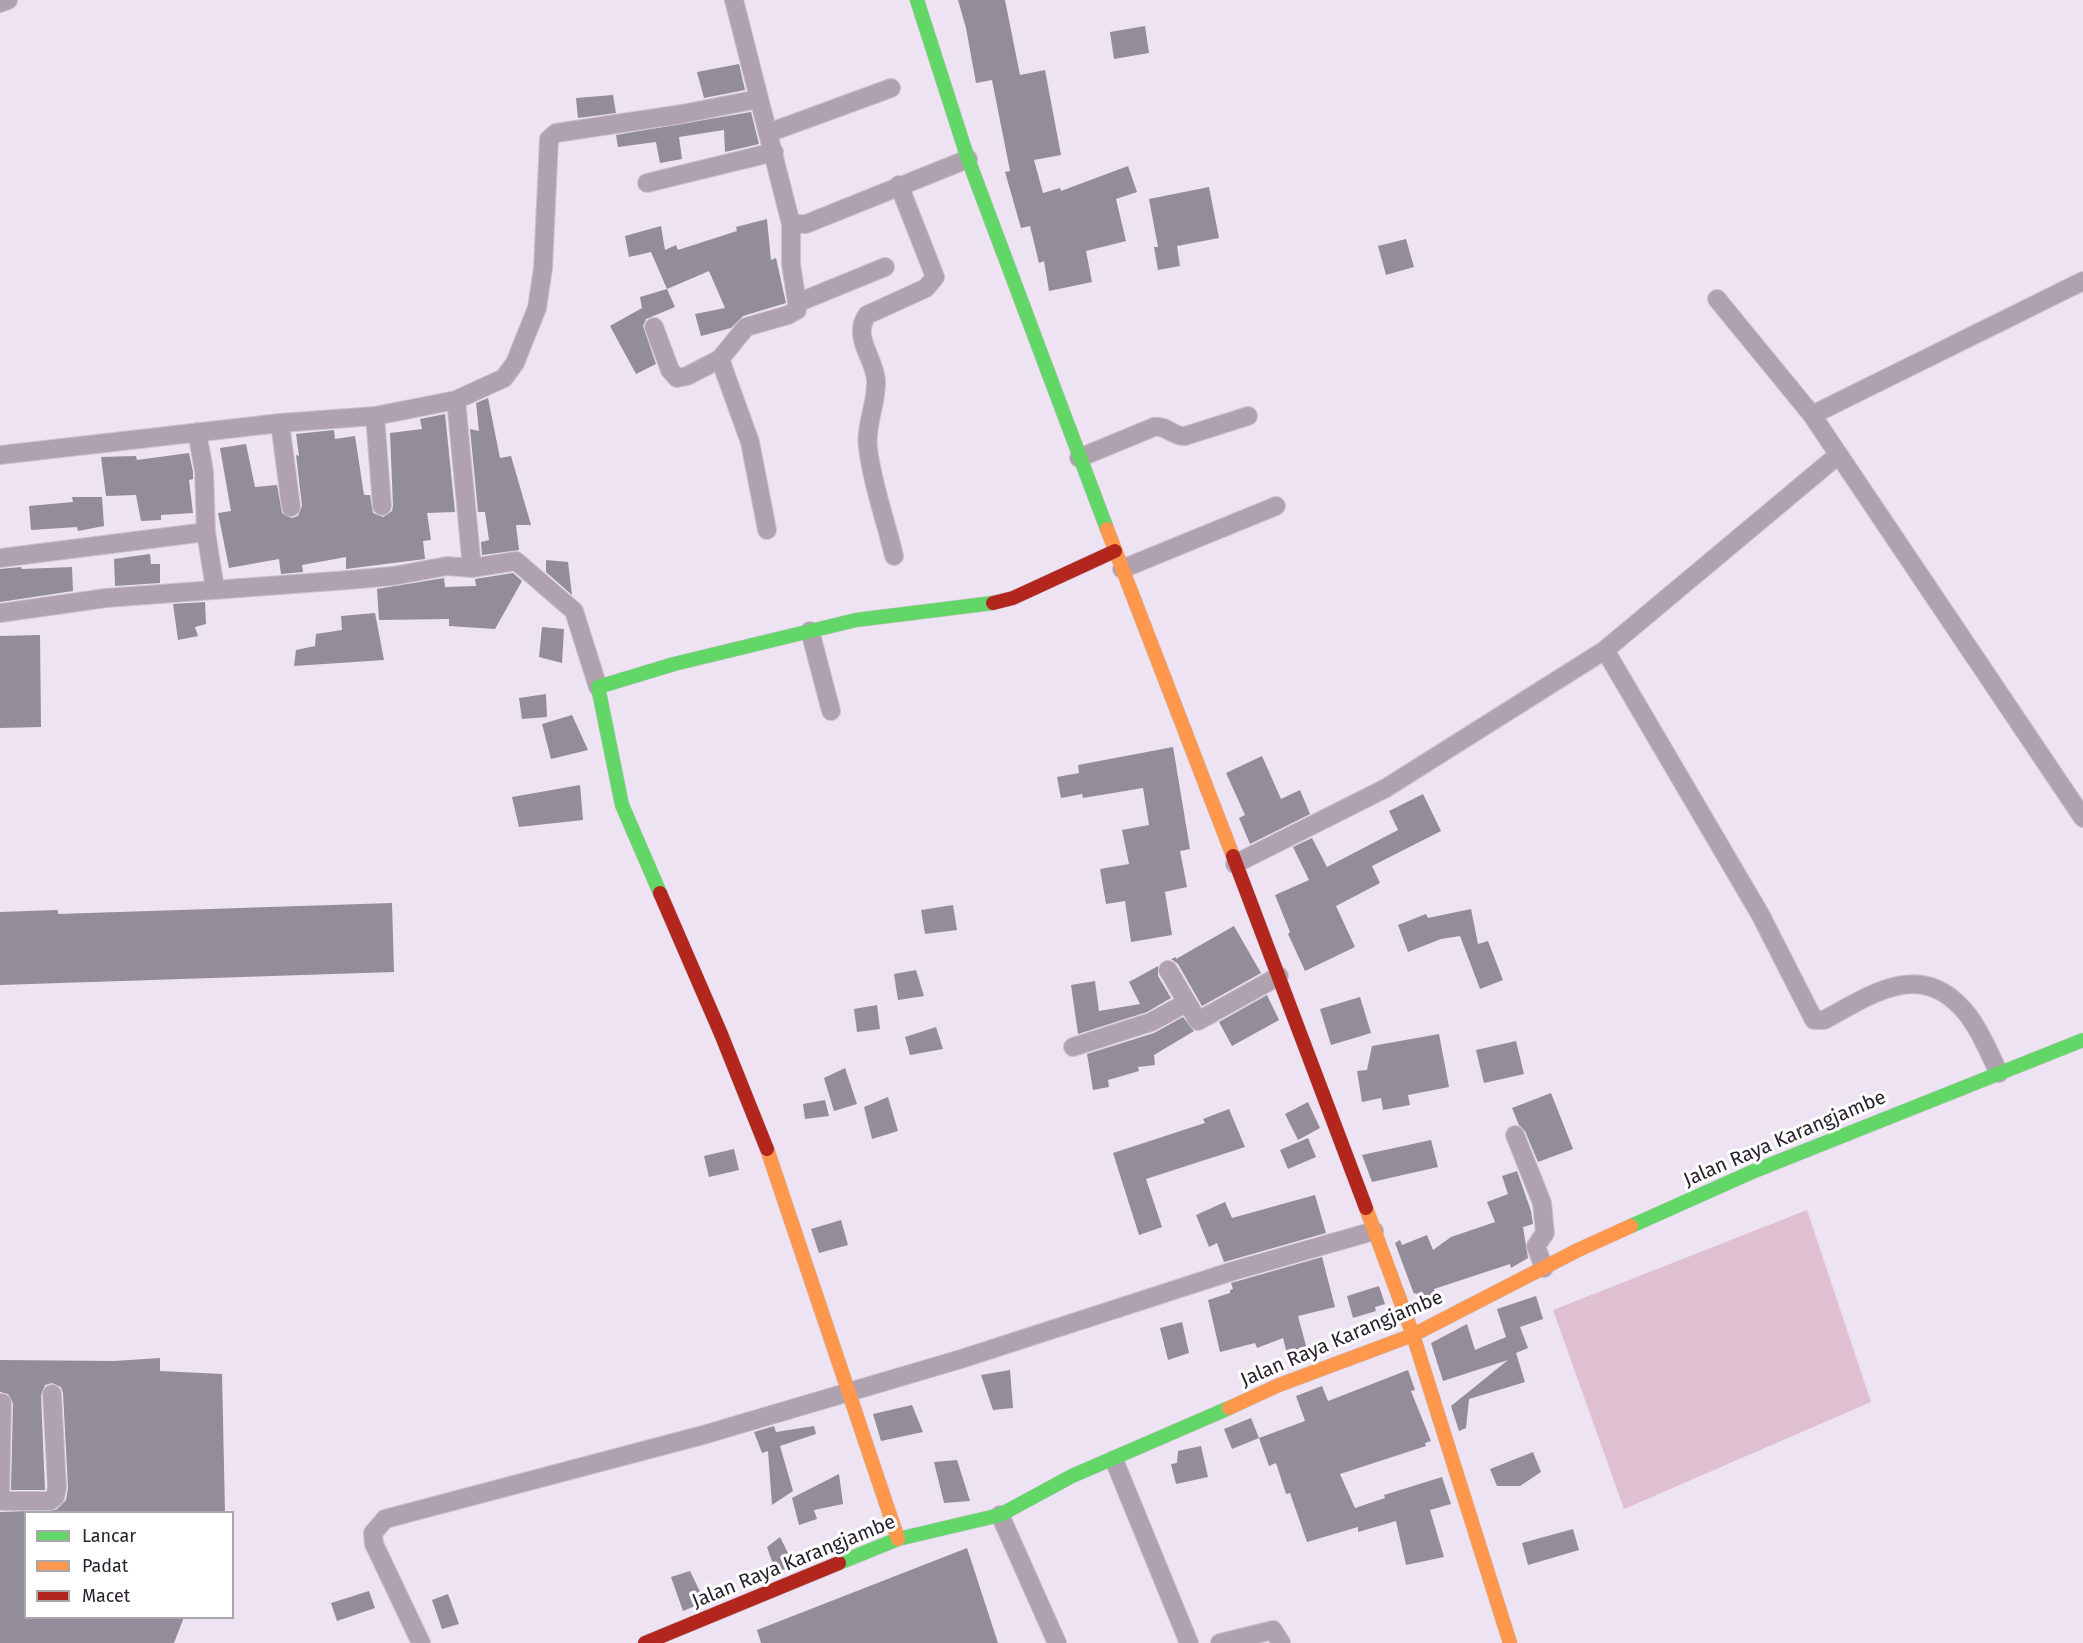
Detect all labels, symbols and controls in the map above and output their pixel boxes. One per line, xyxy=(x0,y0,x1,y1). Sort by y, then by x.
street label: Jalan Raya Karangjambe xyxy=(1680,1085,1890,1193)
street label: Jalan Raya Karangjambe xyxy=(1237,1285,1447,1393)
street label: Jalan Raya Karangjambe xyxy=(689,1510,899,1614)
legend xyxy=(24,1511,234,1619)
text: Lancar xyxy=(82,1525,136,1547)
text: Padat xyxy=(82,1555,128,1577)
text: Macet xyxy=(82,1585,130,1607)

